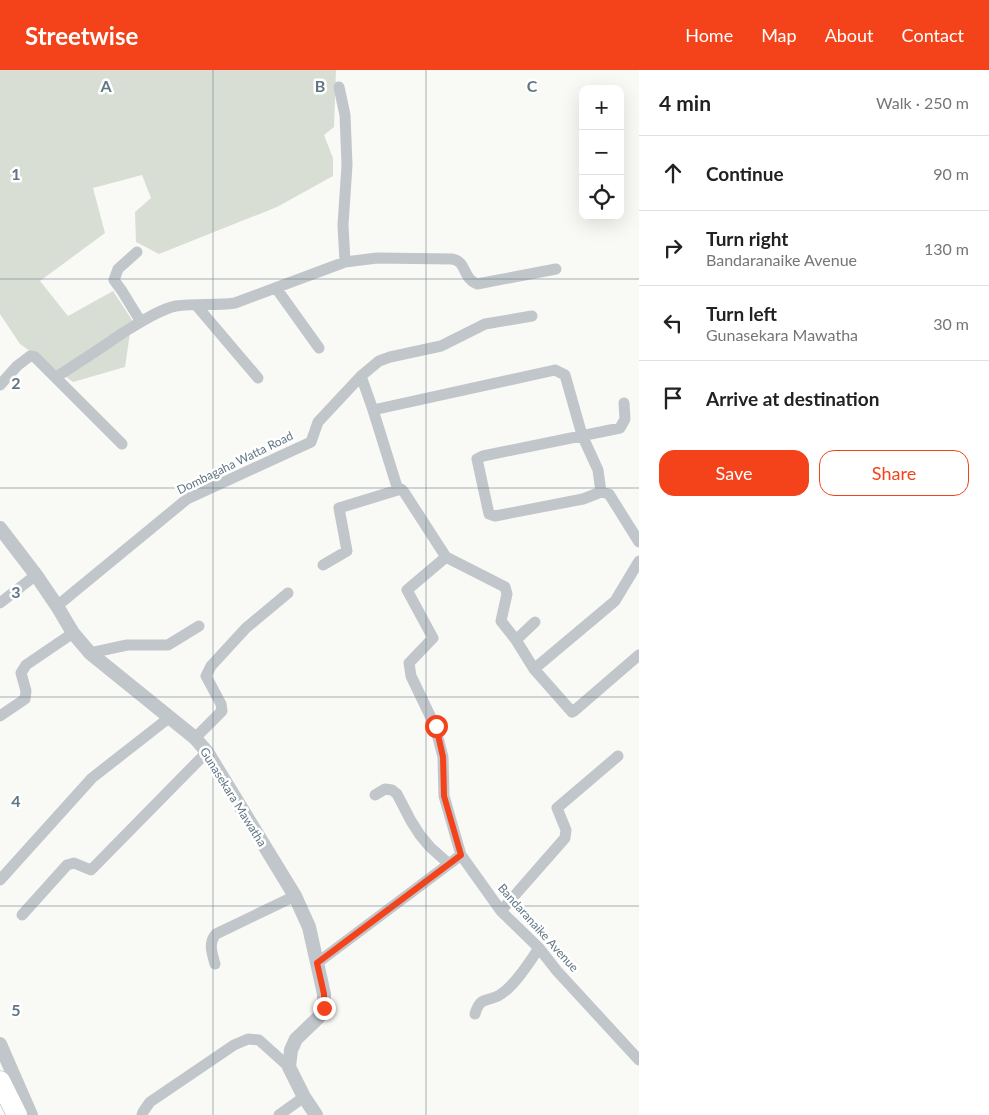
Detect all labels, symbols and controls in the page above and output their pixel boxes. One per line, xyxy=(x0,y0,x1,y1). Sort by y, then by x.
text: Streetwise xyxy=(25,21,138,50)
text: Home xyxy=(685,24,733,46)
text: Map xyxy=(761,24,797,46)
text: About xyxy=(825,24,874,46)
text: Contact xyxy=(902,24,964,46)
text: A xyxy=(99,76,112,95)
text: B xyxy=(315,76,325,95)
text: C xyxy=(527,76,538,95)
map controls xyxy=(579,85,624,220)
button: + xyxy=(579,85,624,130)
text: 4 min xyxy=(659,90,711,115)
text: Walk · 250 m xyxy=(876,93,969,112)
button: − xyxy=(579,130,624,175)
icon: ahead xyxy=(659,159,687,187)
text: Continue xyxy=(706,162,784,185)
text: 1 xyxy=(11,164,21,183)
text: 90 m xyxy=(933,164,969,183)
button: locate xyxy=(579,175,624,220)
text: Turn right xyxy=(706,227,788,250)
icon: right xyxy=(659,234,687,262)
text: 130 m xyxy=(924,239,969,258)
text: Bandaranaike Avenue xyxy=(706,250,857,269)
text: Turn left xyxy=(706,302,777,325)
icon: left xyxy=(659,309,687,337)
text: 30 m xyxy=(933,314,969,333)
text: Gunasekara Mawatha xyxy=(706,325,858,344)
text: 2 xyxy=(11,373,21,392)
icon: arrive xyxy=(659,384,687,412)
text: Arrive at destination xyxy=(706,387,879,410)
street label: Dombagaha Watta Road xyxy=(174,428,295,497)
button: Save xyxy=(659,450,809,496)
button: Share xyxy=(819,450,969,496)
text: 3 xyxy=(11,582,21,601)
route start xyxy=(425,715,448,738)
street label: Gunasekara Mawatha xyxy=(197,744,270,849)
text: 4 xyxy=(11,791,21,810)
street label: Bandaranaike Avenue xyxy=(495,881,582,975)
route end xyxy=(313,997,336,1020)
text: 5 xyxy=(11,1000,21,1019)

